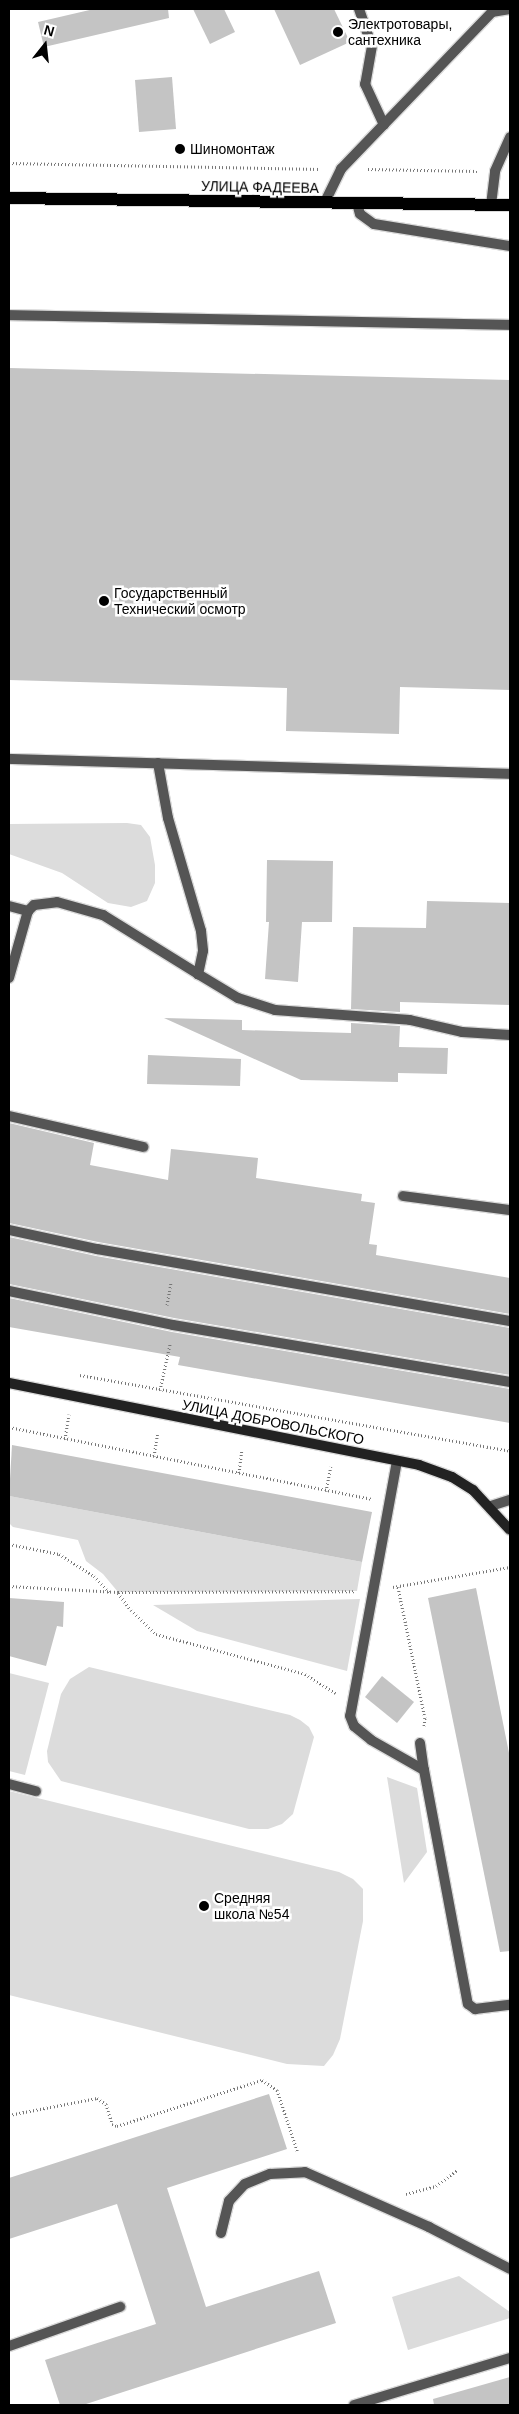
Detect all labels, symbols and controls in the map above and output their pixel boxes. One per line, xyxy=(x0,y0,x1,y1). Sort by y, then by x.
place label: Электротовары, сантехника xyxy=(348,16,452,48)
north arrow xyxy=(20,20,70,70)
text: N xyxy=(42,21,56,40)
marker: Электротовары, сантехника xyxy=(332,26,344,38)
place label: Шиномонтаж xyxy=(190,141,275,157)
marker: Шиномонтаж xyxy=(174,143,186,155)
street label: УЛИЦА ФАДЕЕВА xyxy=(201,178,319,196)
place label: Государственный Технический осмотр xyxy=(114,585,246,618)
marker: Государственный Технический осмотр xyxy=(98,595,110,607)
street label: УЛИЦА ДОБРОВОЛЬСКОГО xyxy=(181,1396,365,1448)
place label: Средняя школа №54 xyxy=(214,1890,289,1922)
marker: Средняя школа №54 xyxy=(198,1900,210,1912)

